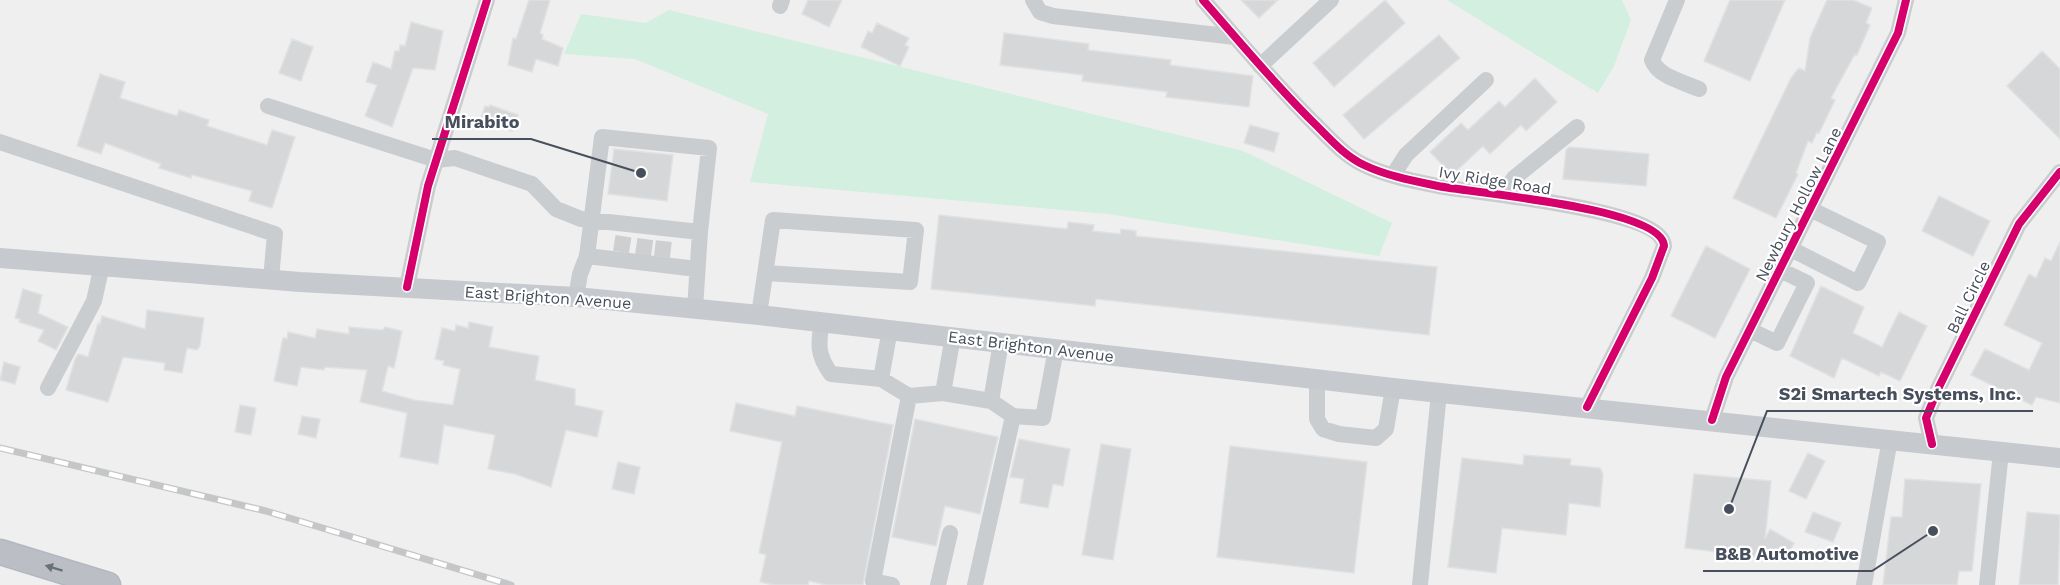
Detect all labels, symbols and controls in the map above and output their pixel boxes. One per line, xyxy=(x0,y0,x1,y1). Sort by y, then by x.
callout: Mirabito xyxy=(432,103,531,139)
text: Mirabito xyxy=(445,111,520,132)
street label: Newbury Hollow Lane xyxy=(1751,124,1846,284)
street label: Ivy Ridge Road xyxy=(1437,162,1552,199)
street label: Ball Circle xyxy=(1943,258,1994,337)
street label: East Brighton Avenue xyxy=(464,282,632,313)
street label: East Brighton Avenue xyxy=(947,327,1115,366)
callout: S2i Smartech Systems, Inc. xyxy=(1767,375,2033,411)
text: S2i Smartech Systems, Inc. xyxy=(1779,383,2021,404)
callout: B&B Automotive xyxy=(1703,535,1872,571)
text: B&B Automotive xyxy=(1715,543,1859,564)
one-way arrow xyxy=(45,563,63,572)

